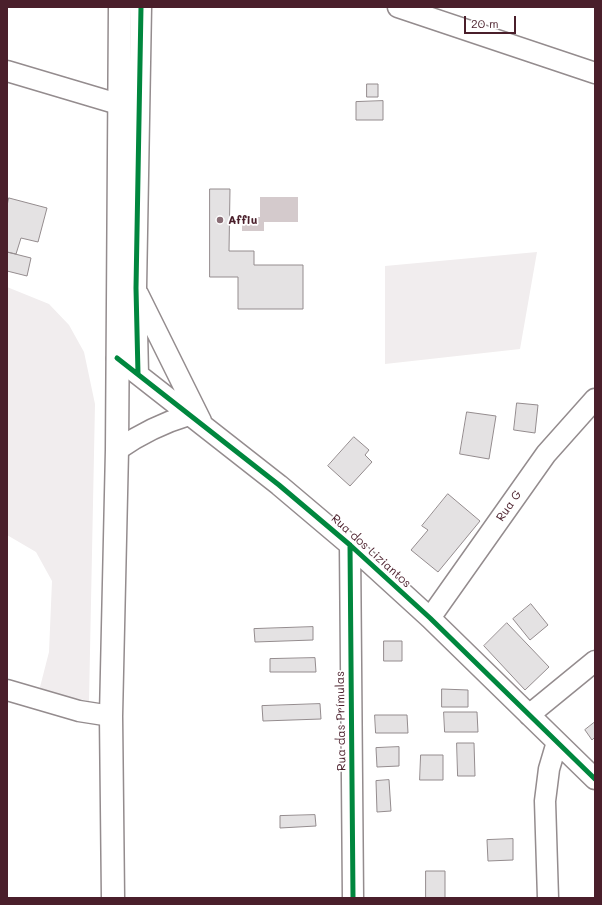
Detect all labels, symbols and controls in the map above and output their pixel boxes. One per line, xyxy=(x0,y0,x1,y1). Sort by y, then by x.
scale bar xyxy=(466,8,518,34)
text: 20 m xyxy=(471,15,499,31)
place label: Affiu xyxy=(228,213,258,227)
marker: Affiu xyxy=(215,215,225,225)
street label: Rua G xyxy=(493,488,525,524)
street label: Rua dos Liziantos xyxy=(328,511,414,591)
street label: Rua das Prímulas xyxy=(333,671,349,771)

